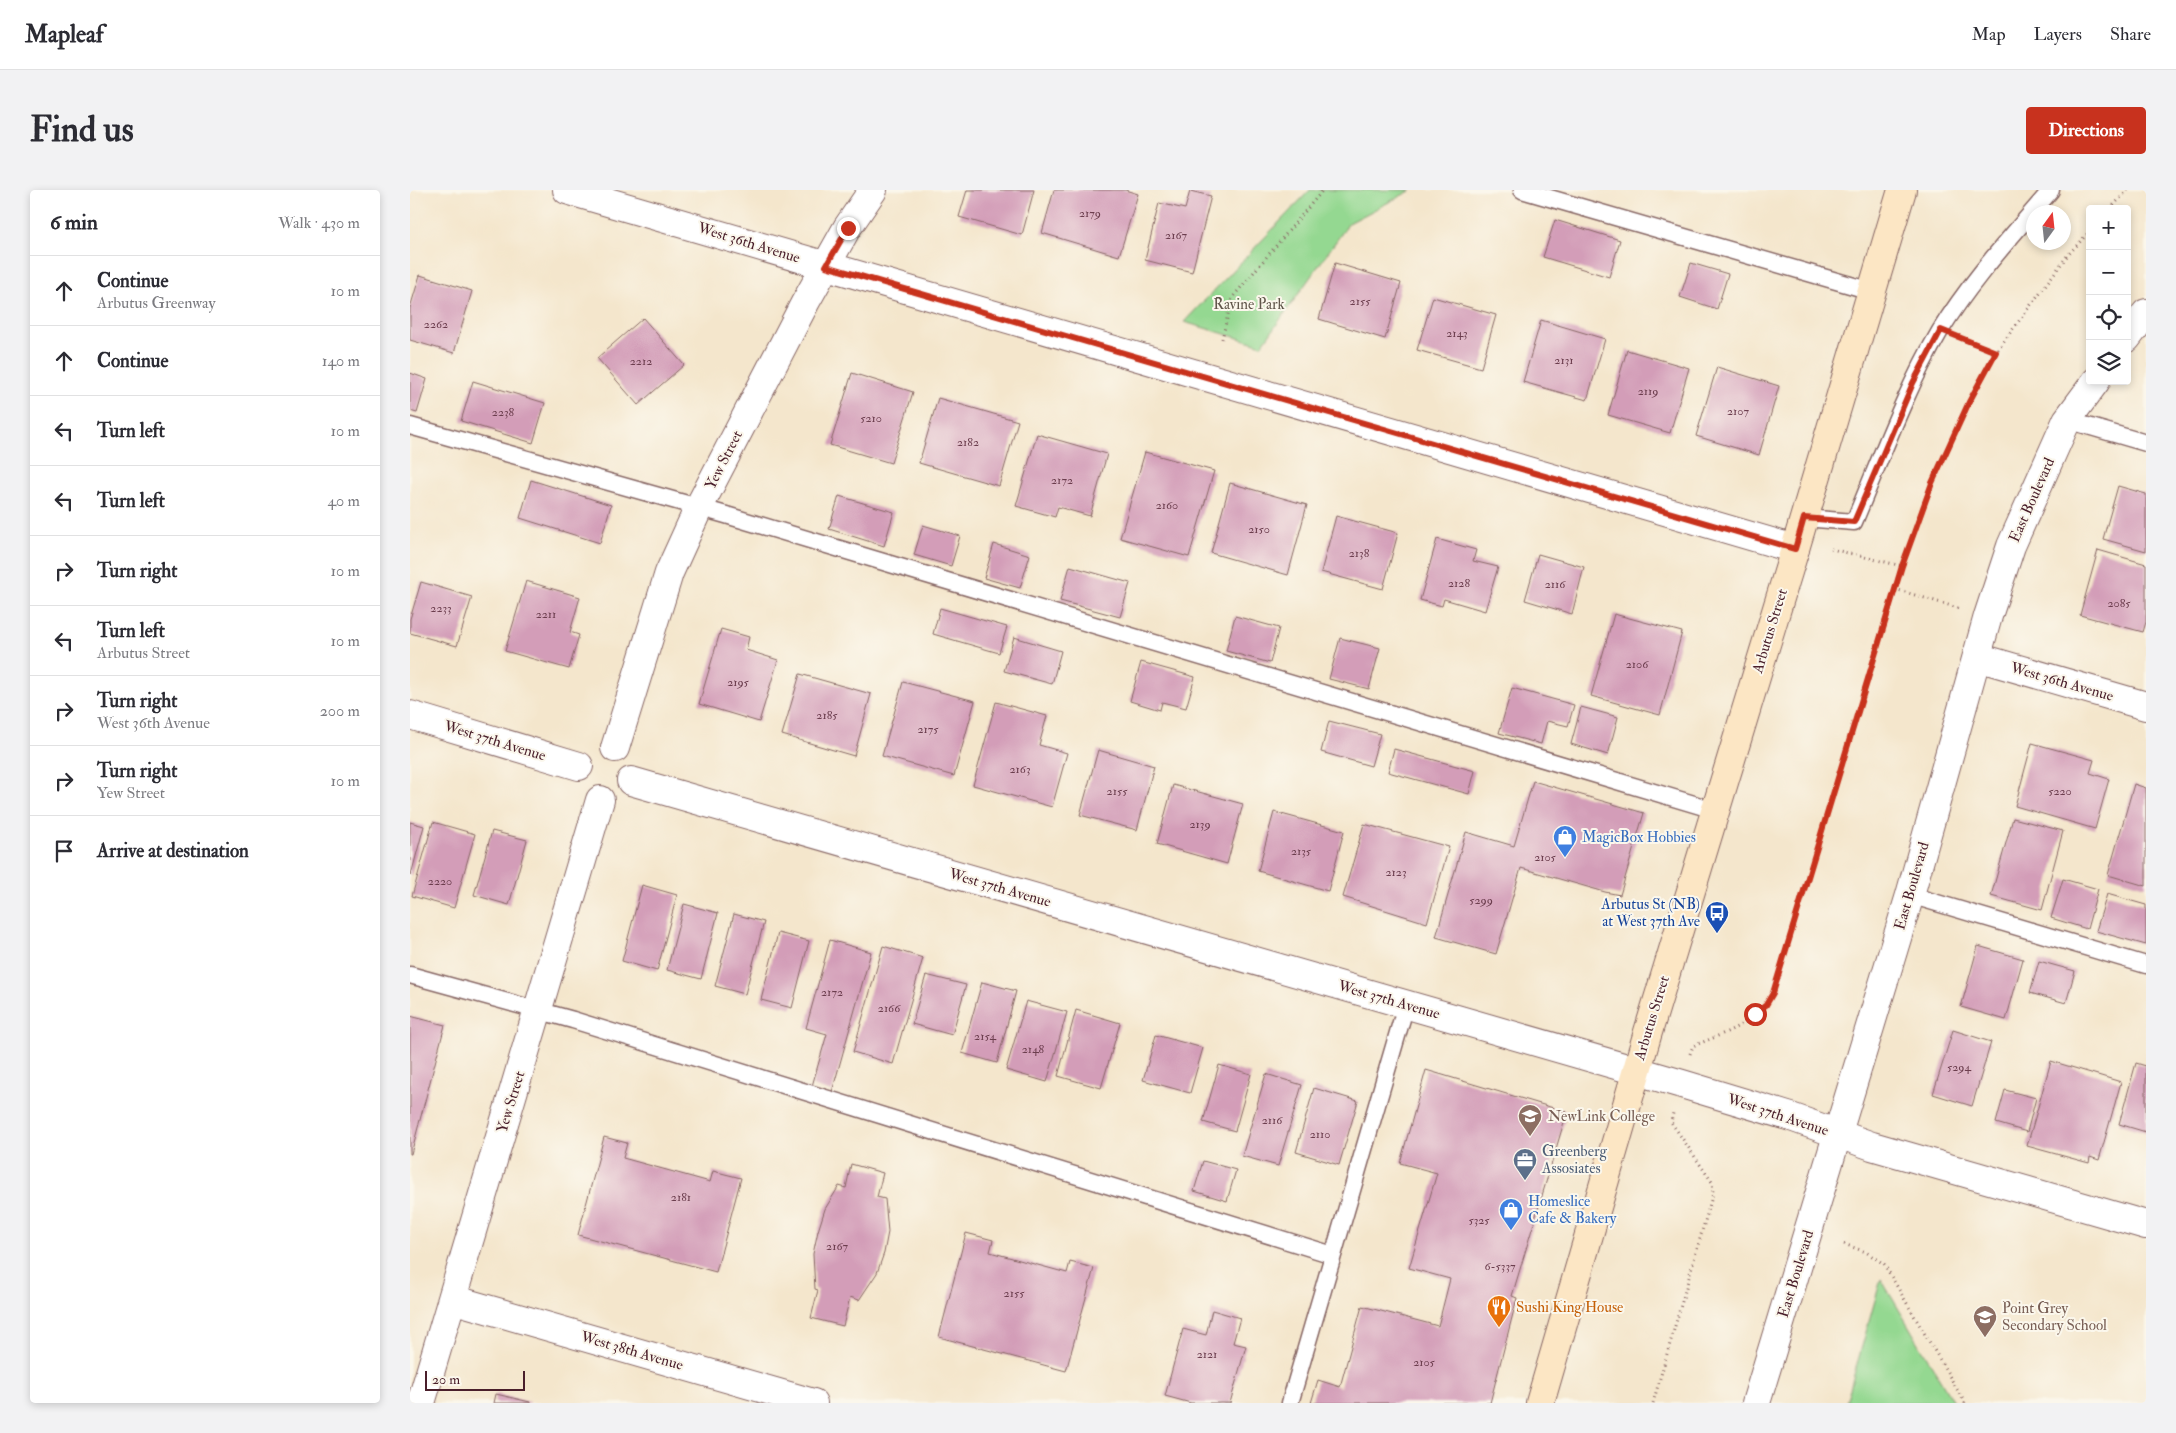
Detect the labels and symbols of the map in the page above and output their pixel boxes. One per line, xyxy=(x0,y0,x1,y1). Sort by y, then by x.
north arrow xyxy=(2026,205,2071,250)
house number: 2179 xyxy=(1079,206,1101,221)
route end xyxy=(837,217,860,240)
street label: West 36th Avenue xyxy=(695,218,802,268)
house number: 2167 xyxy=(1165,228,1187,243)
house number: 2155 xyxy=(1350,294,1371,309)
park label: Ravine Park xyxy=(1213,295,1285,314)
house number: 2262 xyxy=(424,317,448,332)
house number: 2143 xyxy=(1446,326,1468,341)
house number: 2131 xyxy=(1554,353,1574,368)
house number: 2212 xyxy=(630,354,652,369)
house number: 2119 xyxy=(1638,384,1658,399)
house number: 2107 xyxy=(1727,404,1749,419)
house number: 2238 xyxy=(492,405,515,420)
house number: 5210 xyxy=(860,411,882,426)
street label: Yew Street xyxy=(701,427,747,493)
house number: 2182 xyxy=(957,435,979,450)
street label: East Boulevard xyxy=(2005,454,2059,545)
house number: 2172 xyxy=(1051,473,1073,488)
house number: 2160 xyxy=(1156,498,1178,513)
house number: 2150 xyxy=(1248,522,1270,537)
house number: 2138 xyxy=(1349,546,1370,561)
house number: 2128 xyxy=(1448,576,1470,591)
house number: 2116 xyxy=(1545,577,1566,592)
street label: Arbutus Street xyxy=(1748,586,1792,676)
house number: 2085 xyxy=(2107,596,2131,611)
house number: 2233 xyxy=(430,601,452,616)
house number: 2211 xyxy=(536,607,556,622)
house number: 2106 xyxy=(1626,657,1649,672)
street label: West 36th Avenue xyxy=(2007,658,2116,706)
house number: 2195 xyxy=(727,675,750,690)
house number: 2185 xyxy=(816,708,838,723)
street label: West 37th Avenue xyxy=(441,716,548,765)
house number: 2175 xyxy=(917,722,939,737)
house number: 2163 xyxy=(1010,762,1030,777)
house number: 2155 xyxy=(1107,784,1128,799)
house number: 5220 xyxy=(2048,784,2072,799)
house number: 2139 xyxy=(1189,817,1211,832)
shop icon: MagicBox Hobbies xyxy=(1552,824,1578,858)
place label: MagicBox Hobbies xyxy=(1582,828,1696,847)
street label: East Boulevard xyxy=(1890,839,1934,932)
house number: 2135 xyxy=(1291,844,1312,859)
house number: 2105 xyxy=(1534,850,1557,865)
street label: West 37th Avenue xyxy=(946,864,1053,912)
house number: 2123 xyxy=(1385,865,1407,880)
house number: 2220 xyxy=(428,874,452,889)
house number: 5299 xyxy=(1469,893,1493,908)
place label: Arbutus St (NB) at West 37th Ave xyxy=(1600,895,1700,931)
bus stop icon: Arbutus St (NB) at West 37th Ave xyxy=(1704,900,1730,934)
street label: Arbutus Street xyxy=(1630,973,1674,1063)
street label: West 37th Avenue xyxy=(1335,976,1442,1024)
house number: 2172 xyxy=(821,985,843,1000)
house number: 2166 xyxy=(878,1001,901,1016)
route start xyxy=(1744,1003,1767,1026)
house number: 2154 xyxy=(974,1029,996,1044)
house number: 2148 xyxy=(1022,1042,1045,1057)
house number: 5294 xyxy=(1947,1060,1971,1075)
street label: Yew Street xyxy=(493,1069,529,1135)
street label: West 37th Avenue xyxy=(1724,1089,1831,1140)
school or university icon: NewLink College xyxy=(1517,1103,1543,1137)
place label: NewLink College xyxy=(1548,1107,1655,1126)
house number: 2116 xyxy=(1262,1113,1283,1128)
house number: 2110 xyxy=(1310,1127,1330,1142)
place label: Greenberg Assosiates xyxy=(1541,1142,1608,1178)
office icon: Greenberg Assosiates xyxy=(1512,1147,1538,1181)
house number: 2181 xyxy=(671,1190,691,1205)
place label: Homeslice Cafe & Bakery xyxy=(1528,1192,1617,1228)
shop icon: Homeslice Cafe & Bakery xyxy=(1498,1197,1524,1231)
house number: 5325 xyxy=(1468,1213,1490,1228)
street label: East Boulevard xyxy=(1774,1227,1818,1320)
house number: 2167 xyxy=(826,1239,848,1254)
house number: 6-5337 xyxy=(1484,1259,1516,1274)
house number: 2155 xyxy=(1004,1286,1025,1301)
restaurant icon: Sushi King House xyxy=(1486,1294,1512,1328)
place label: Sushi King House xyxy=(1516,1298,1623,1317)
place label: Point Grey Secondary School xyxy=(2002,1299,2107,1335)
school or university icon: Point Grey Secondary School xyxy=(1972,1304,1998,1338)
street label: West 38th Avenue xyxy=(578,1327,685,1375)
house number: 2121 xyxy=(1197,1347,1217,1362)
house number: 2105 xyxy=(1413,1355,1436,1370)
scale bar xyxy=(425,1368,525,1391)

